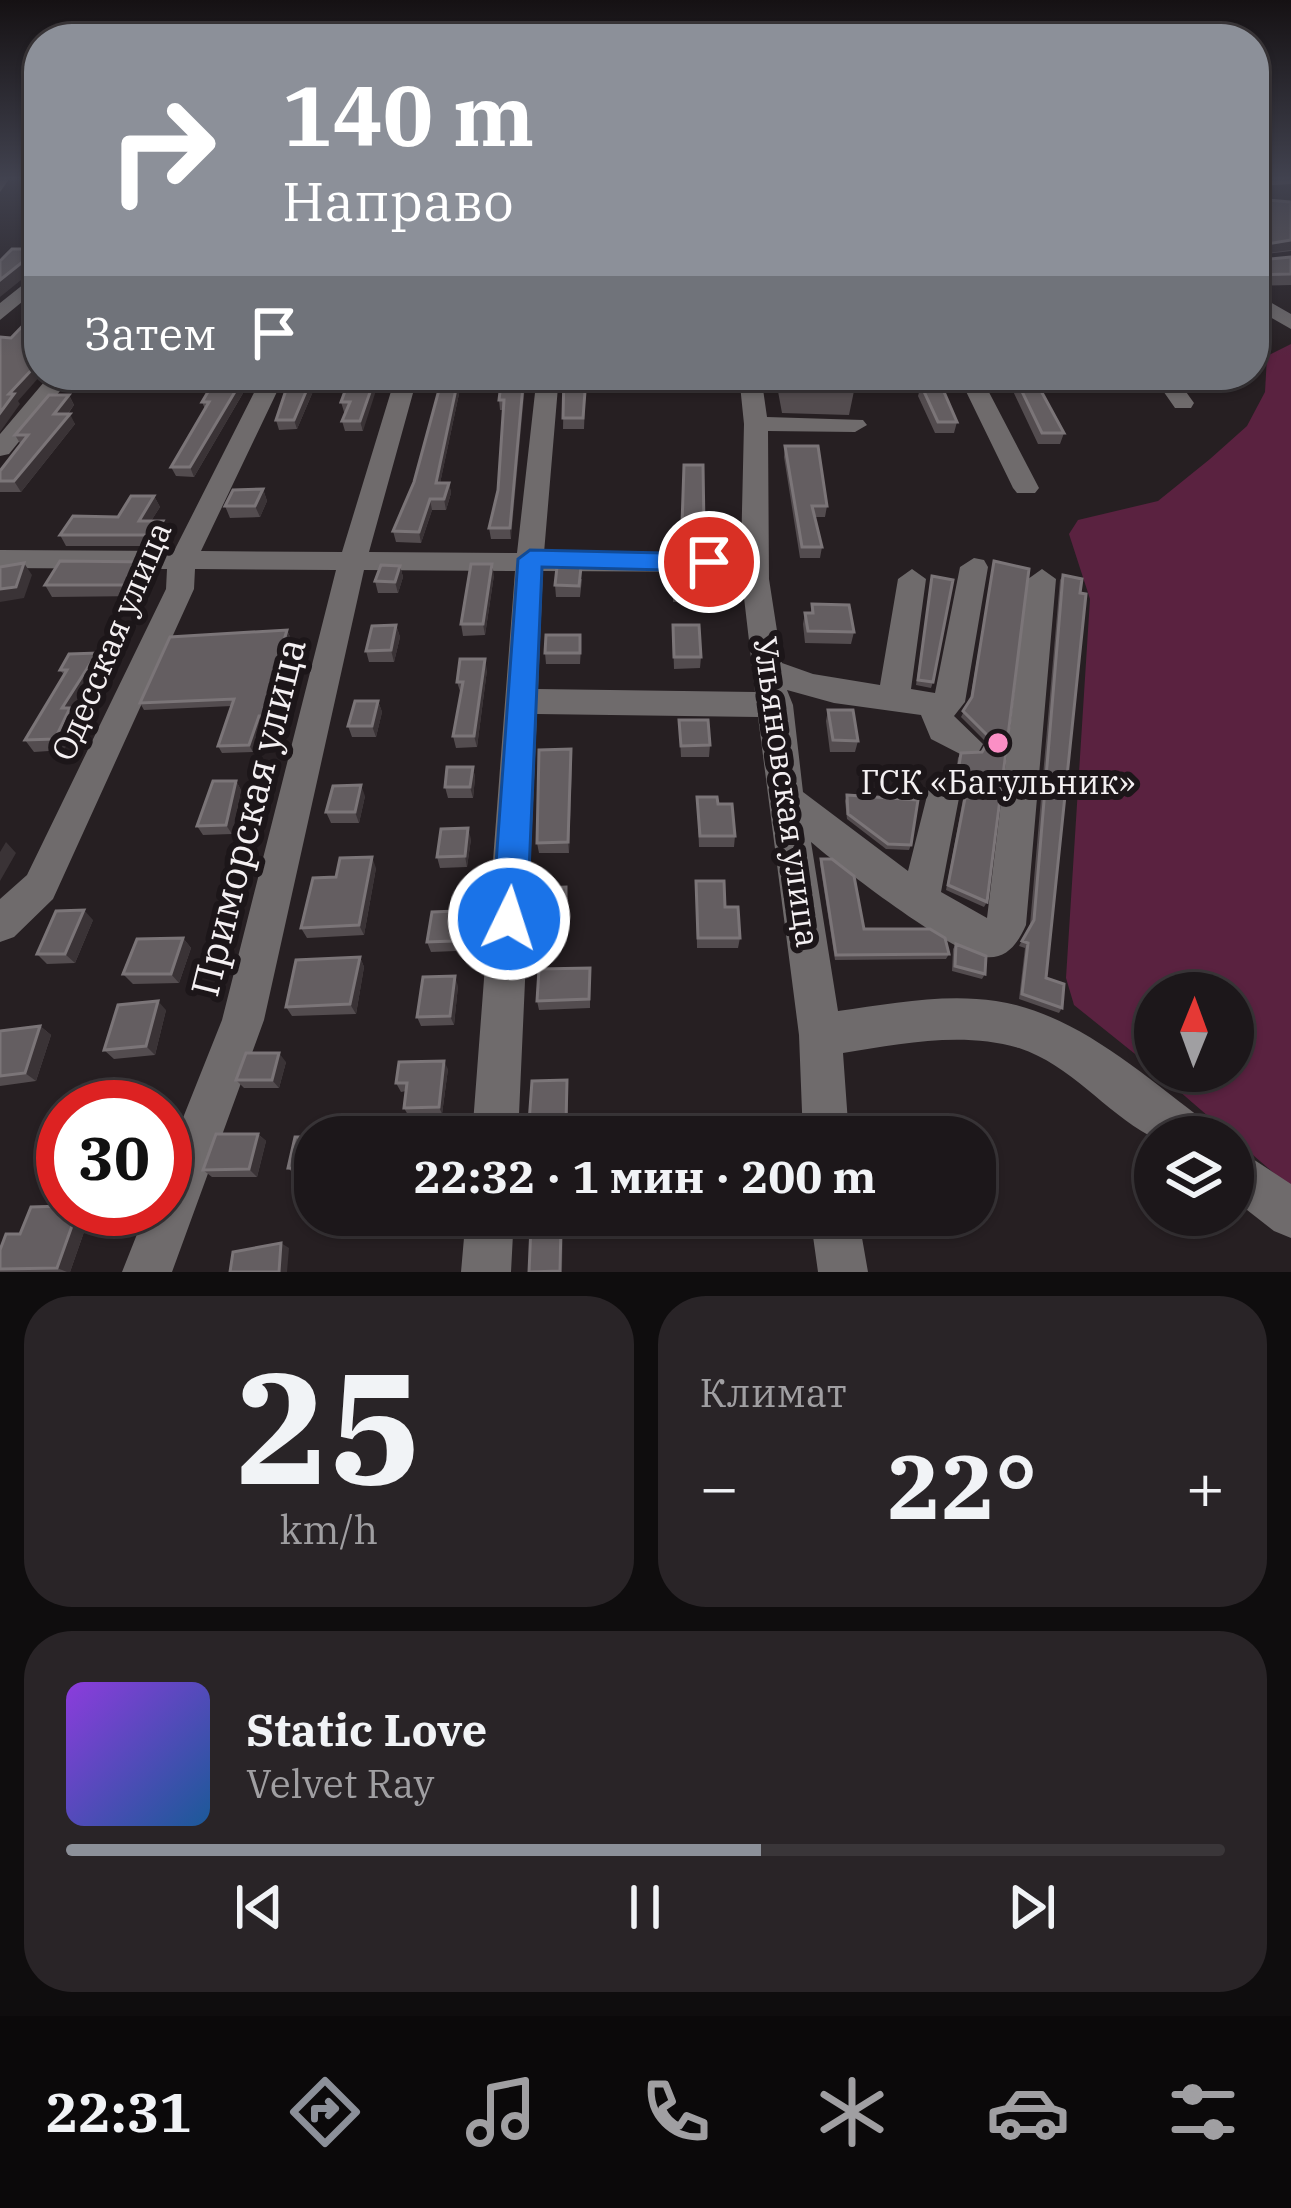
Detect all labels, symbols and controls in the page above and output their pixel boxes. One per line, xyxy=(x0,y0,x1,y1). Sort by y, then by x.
text: 140 m xyxy=(282,60,534,169)
icon: right xyxy=(84,72,240,228)
text: Направо xyxy=(282,166,514,236)
icon: arrive xyxy=(241,300,307,366)
text: Затем xyxy=(84,304,217,362)
pin xyxy=(658,511,760,613)
street label: Одесская улица xyxy=(41,515,180,767)
icon: arrive xyxy=(676,529,742,595)
street label: Приморская улица xyxy=(178,633,317,1001)
street label: Ульяновская улица xyxy=(744,634,831,950)
marker: ГСК «Багульник» xyxy=(985,730,1011,756)
place label: ГСК «Багульник» xyxy=(861,760,1135,803)
position arrow xyxy=(446,856,572,982)
north arrow xyxy=(1134,972,1254,1092)
map controls xyxy=(1134,972,1254,1236)
speed limit sign: 30 xyxy=(36,1080,192,1236)
button: layers xyxy=(1134,1116,1254,1236)
text: 22:32 · 1 мин · 200 m xyxy=(414,1147,876,1205)
text: 25 xyxy=(235,1324,422,1527)
text: Климат xyxy=(700,1367,847,1418)
text: 22° xyxy=(887,1427,1037,1544)
text: − xyxy=(700,1443,739,1529)
text: + xyxy=(1185,1443,1225,1529)
text: km/h xyxy=(279,1504,378,1555)
text: Static Love xyxy=(246,1700,487,1758)
text: Velvet Ray xyxy=(246,1758,434,1809)
icon: previous xyxy=(226,1874,292,1940)
icon: pause xyxy=(612,1874,678,1940)
icon: next xyxy=(999,1874,1065,1940)
icon: directions xyxy=(283,2070,367,2154)
icon: music xyxy=(459,2070,543,2154)
icon: phone xyxy=(634,2070,718,2154)
icon: climate xyxy=(810,2070,894,2154)
icon: car xyxy=(986,2070,1070,2154)
icon: filters xyxy=(1161,2070,1245,2154)
text: 22:31 xyxy=(46,2077,192,2147)

